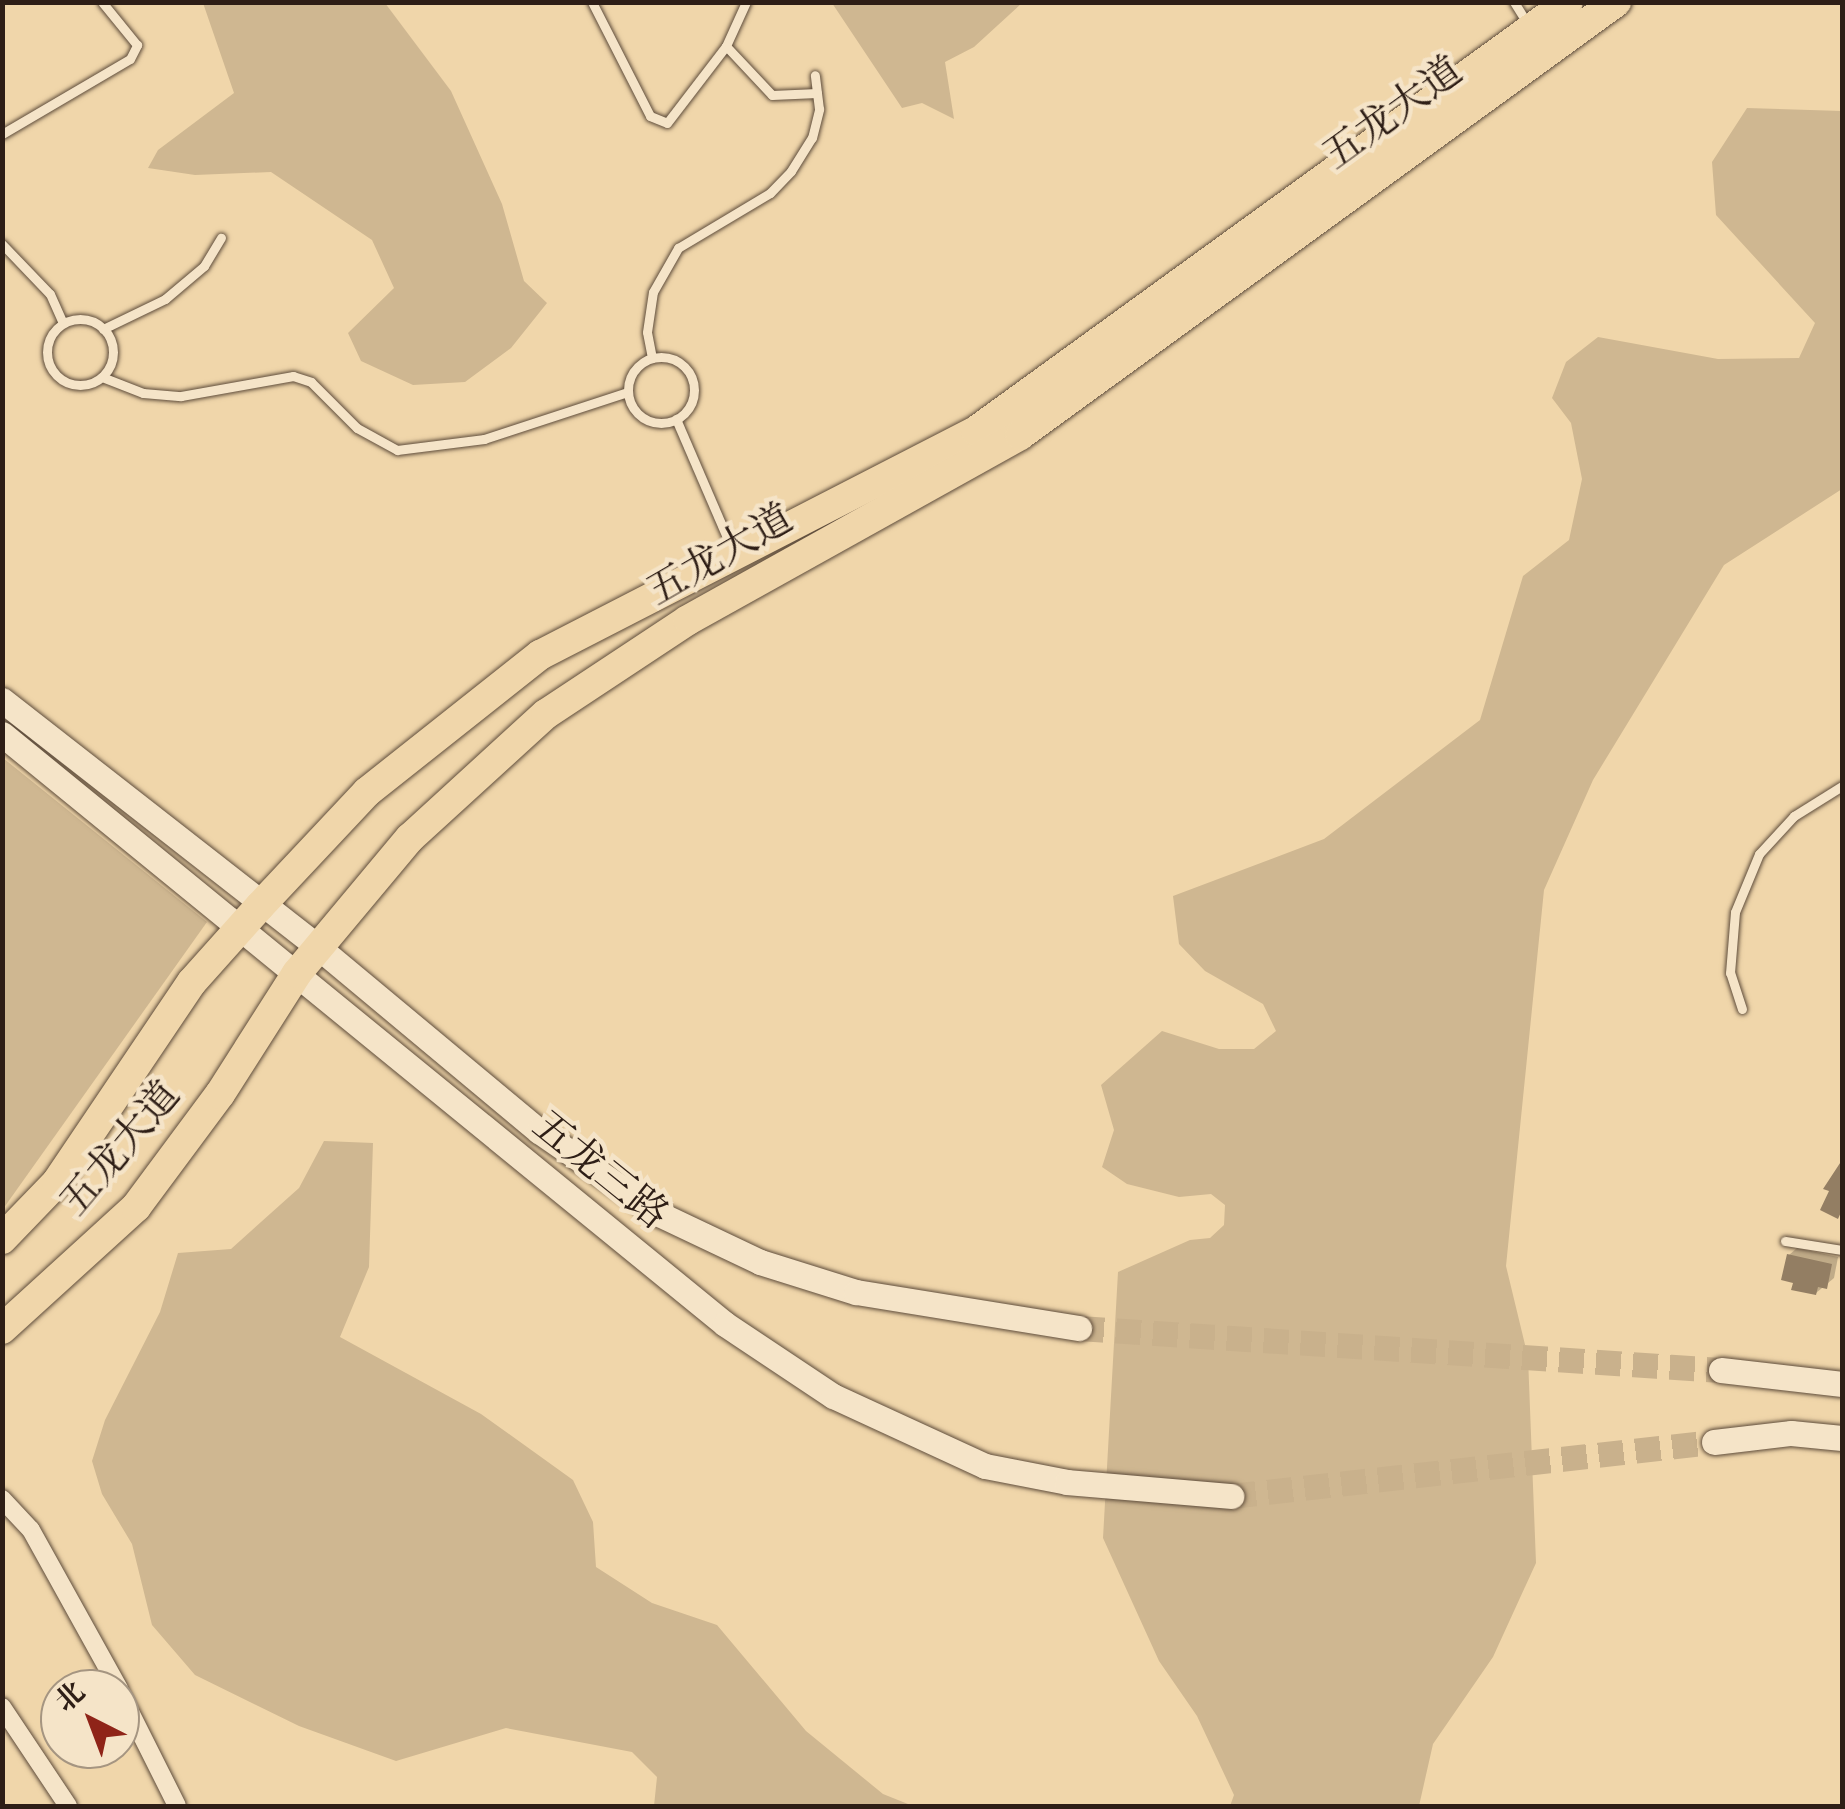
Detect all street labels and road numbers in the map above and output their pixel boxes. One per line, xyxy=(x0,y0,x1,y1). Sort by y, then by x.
street label: 五龙大道 xyxy=(1315,49,1473,181)
street label: 五龙大道 xyxy=(640,496,802,618)
street label: 五龙大道 xyxy=(52,1073,192,1227)
street label: 五龙三路 xyxy=(522,1103,676,1241)

